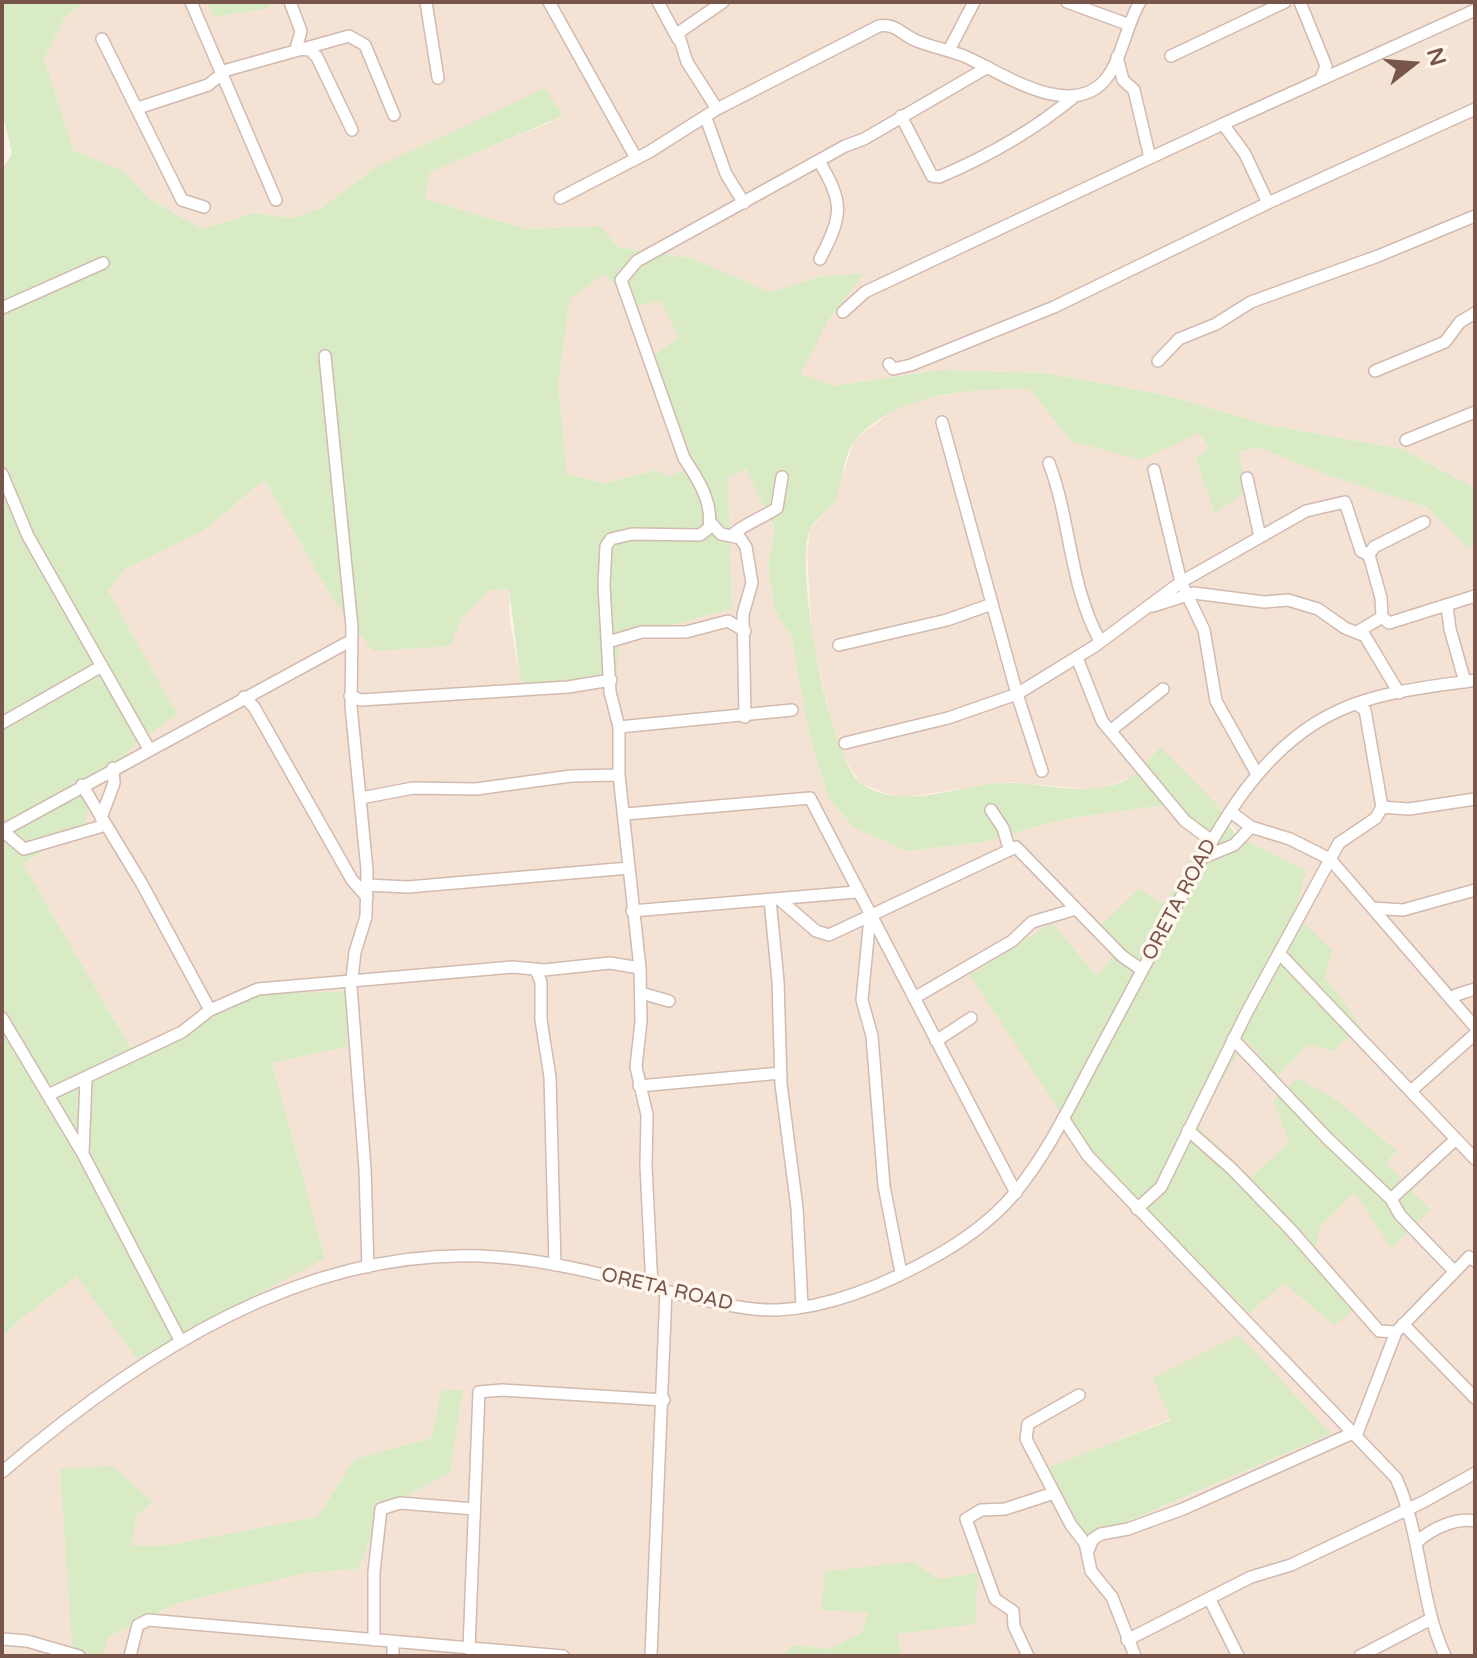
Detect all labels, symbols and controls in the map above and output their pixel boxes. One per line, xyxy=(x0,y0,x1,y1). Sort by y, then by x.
north arrow xyxy=(1373,24,1453,104)
text: N xyxy=(1421,45,1451,69)
street label: ORETA ROAD xyxy=(1138,835,1222,965)
street label: ORETA ROAD xyxy=(599,1263,735,1317)

